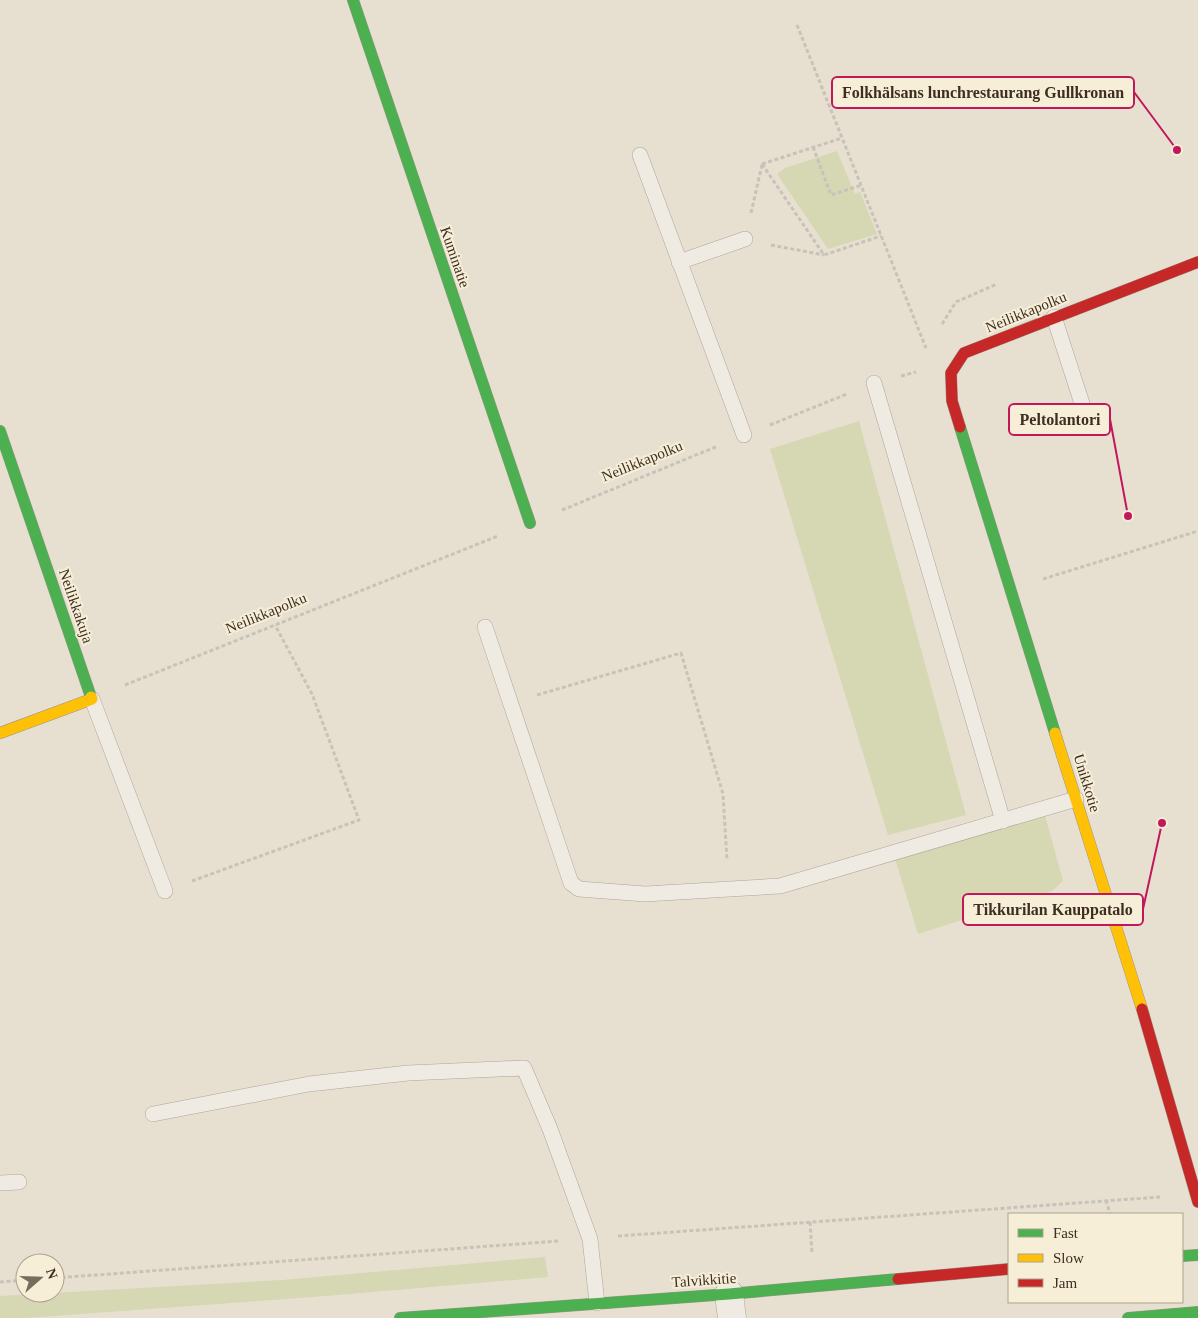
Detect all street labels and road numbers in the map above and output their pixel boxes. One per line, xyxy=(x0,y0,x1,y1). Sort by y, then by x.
street label: Kuminatie xyxy=(437,224,473,290)
street label: Neilikkapolku xyxy=(983,288,1069,335)
street label: Neilikkapolku xyxy=(599,437,685,484)
street label: Neilikkakuja xyxy=(56,567,96,646)
street label: Neilikkapolku xyxy=(223,589,309,636)
street label: Unikkotie xyxy=(1071,752,1104,814)
street label: Talvikkitie xyxy=(671,1270,737,1290)

